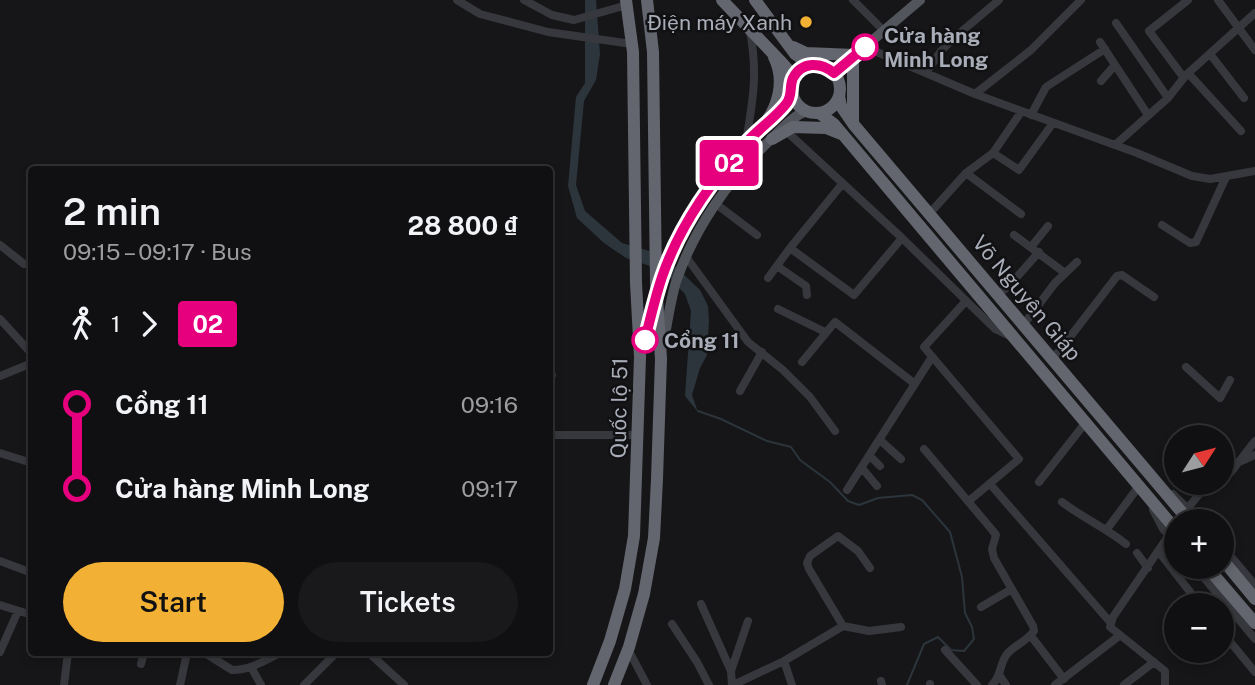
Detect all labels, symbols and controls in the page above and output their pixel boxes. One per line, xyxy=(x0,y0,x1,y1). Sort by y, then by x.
place label: Điện máy Xanh xyxy=(647,10,792,35)
marker: Điện máy Xanh xyxy=(798,14,814,30)
place label: Cửa hàng Minh Long xyxy=(884,23,988,72)
marker: Cửa hàng Minh Long xyxy=(852,34,878,60)
line badge: 02 xyxy=(698,140,760,186)
text: 02 xyxy=(714,149,744,177)
text: 2 min xyxy=(63,189,161,234)
text: 28 800 ₫ xyxy=(408,210,518,241)
street label: Võ Nguyên Giáp xyxy=(967,230,1087,366)
text: 09:15 – 09:17 · Bus xyxy=(63,238,252,265)
icon: walk xyxy=(63,305,101,343)
icon: forward xyxy=(130,305,168,343)
text: 1 xyxy=(111,310,120,337)
text: 02 xyxy=(192,310,223,338)
marker: Cổng 11 xyxy=(632,327,658,353)
place label: Cổng 11 xyxy=(664,328,740,353)
street label: Quốc lộ 51 xyxy=(606,357,632,459)
text: Cổng 11 xyxy=(115,389,209,420)
text: 09:16 xyxy=(461,391,518,418)
north arrow xyxy=(1164,425,1234,495)
map controls xyxy=(1164,425,1234,663)
text: Cửa hàng Minh Long xyxy=(115,473,369,504)
text: 09:17 xyxy=(461,475,518,502)
button: + xyxy=(1164,509,1234,579)
button: Start xyxy=(63,562,284,642)
button: Tickets xyxy=(298,562,518,642)
button: − xyxy=(1164,593,1234,663)

